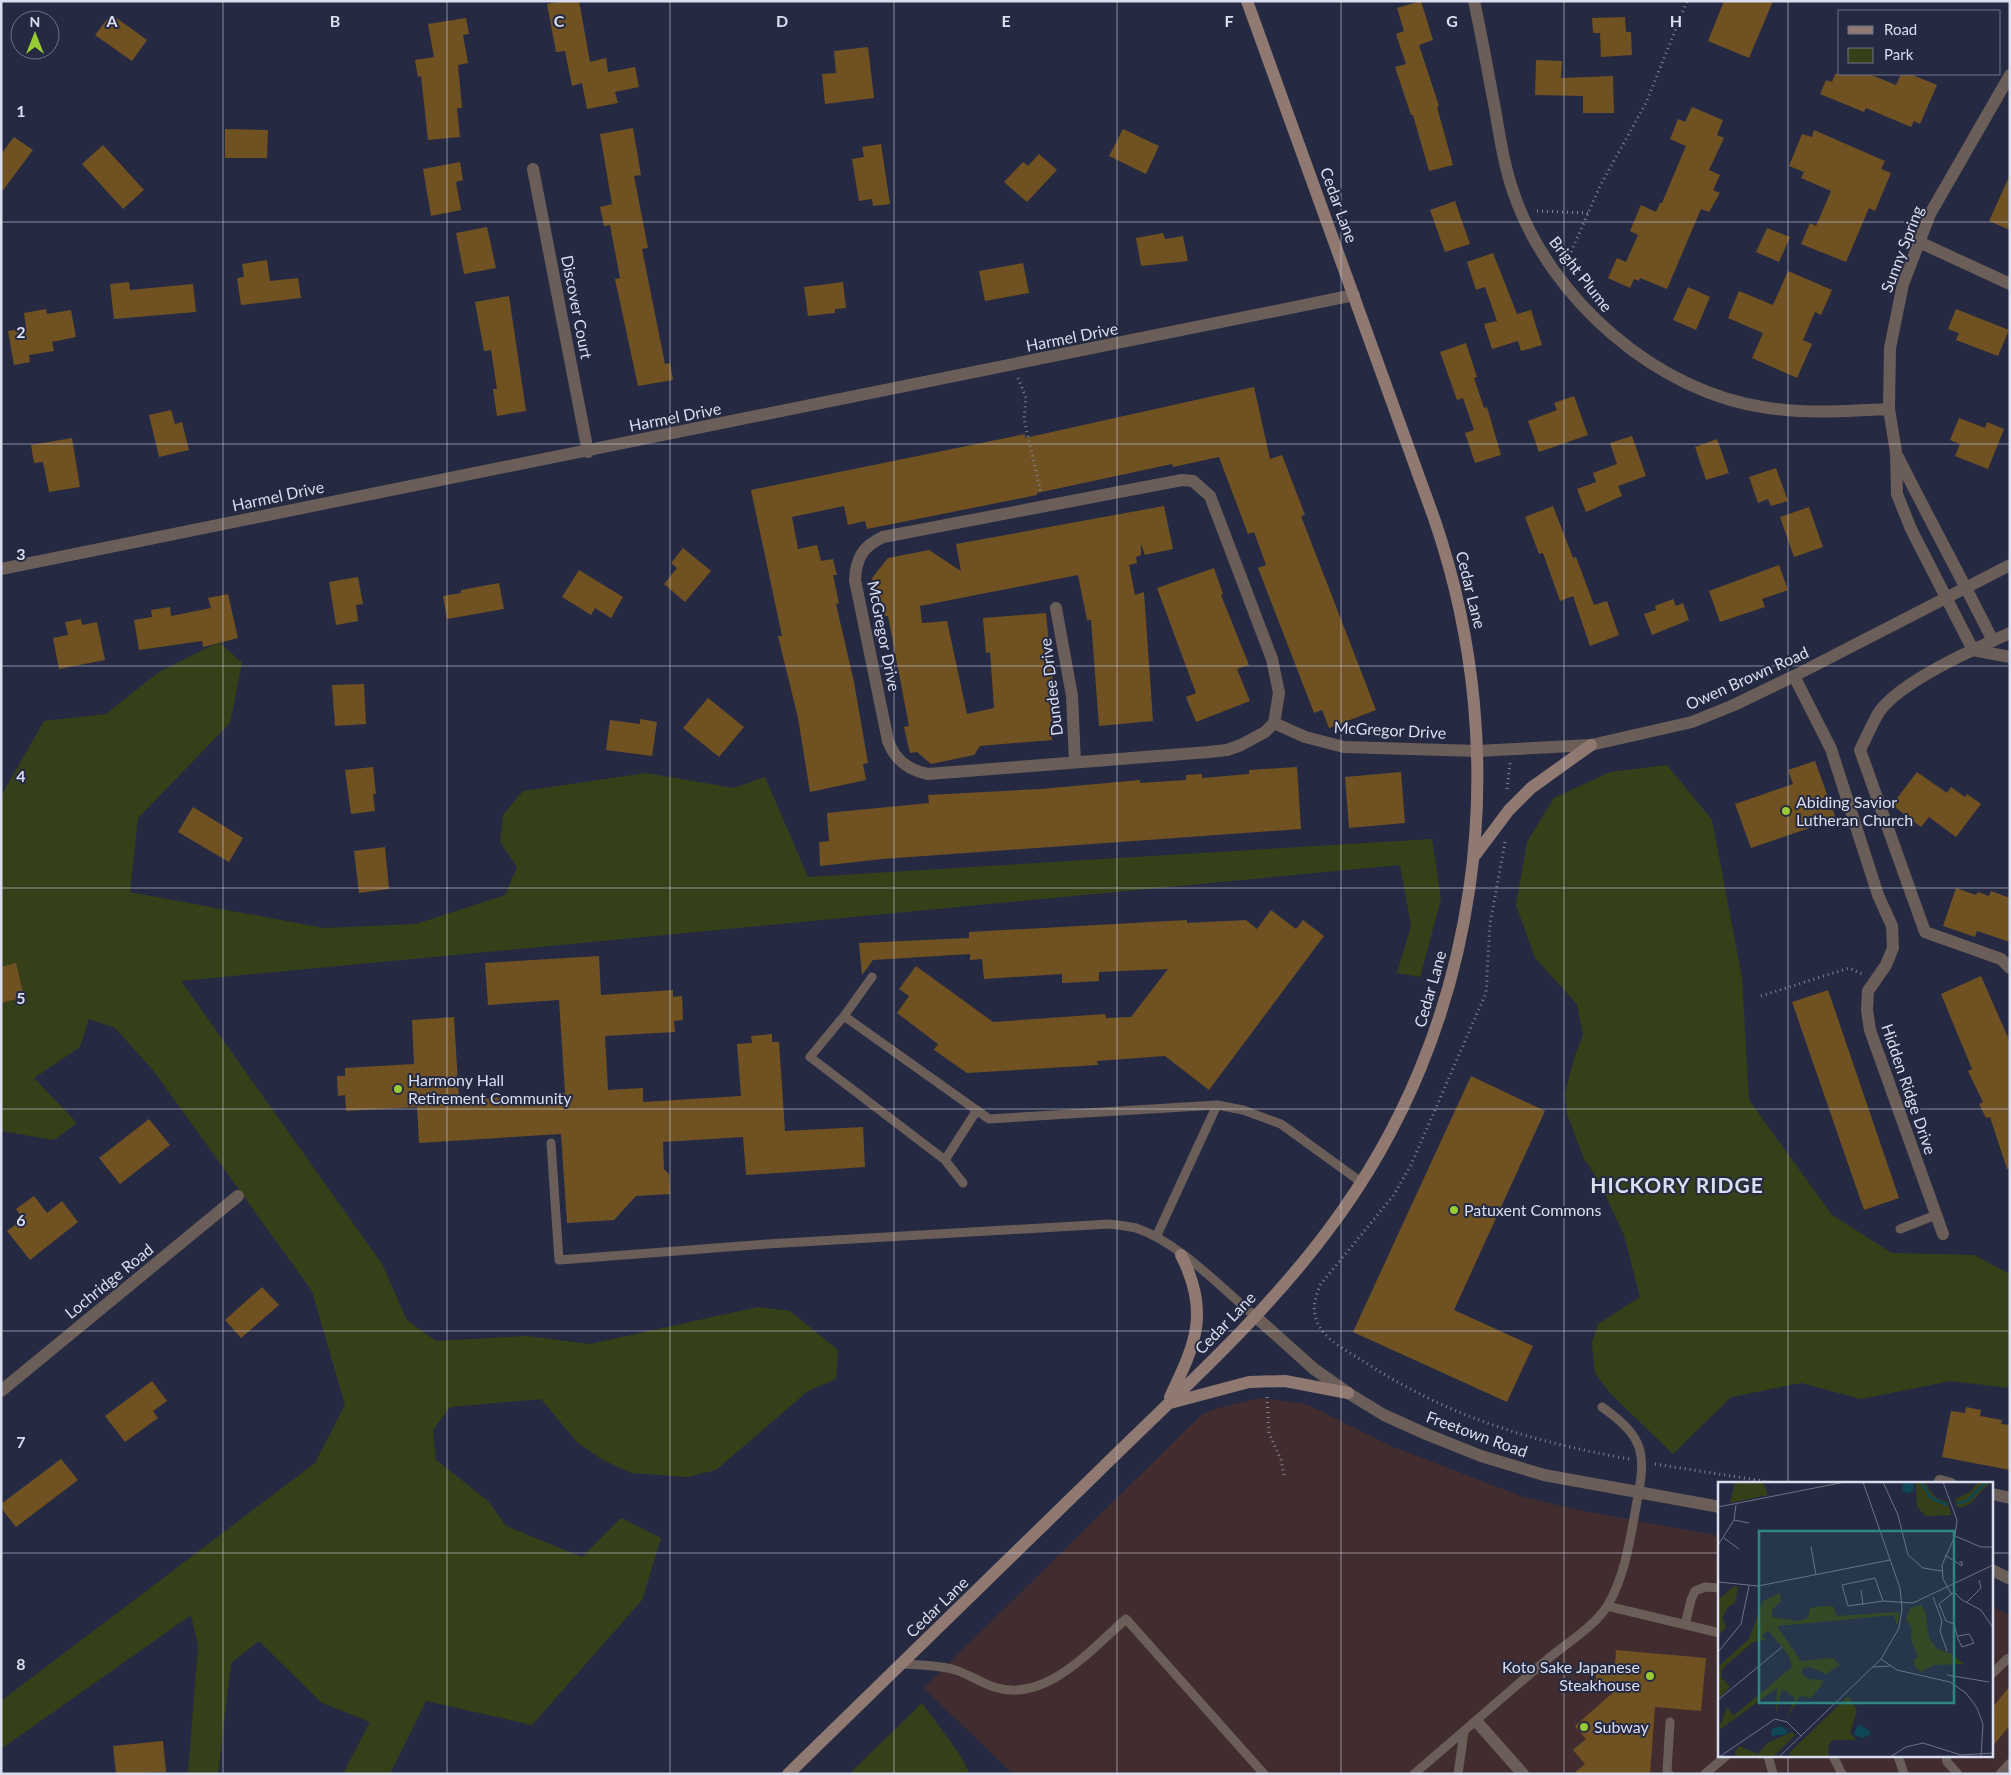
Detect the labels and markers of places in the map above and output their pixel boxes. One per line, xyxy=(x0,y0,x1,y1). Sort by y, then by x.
place label: Abiding Savior Lutheran Church xyxy=(1796,792,1913,829)
marker: Abiding Savior Lutheran Church xyxy=(1780,805,1792,817)
place label: Harmony Hall Retirement Community xyxy=(408,1070,572,1107)
marker: Harmony Hall Retirement Community xyxy=(392,1083,404,1095)
place label: Patuxent Commons xyxy=(1464,1200,1601,1219)
marker: Patuxent Commons xyxy=(1448,1204,1460,1216)
place label: Koto Sake Japanese Steakhouse xyxy=(1502,1657,1640,1694)
marker: Koto Sake Japanese Steakhouse xyxy=(1644,1670,1656,1682)
place label: Subway xyxy=(1594,1717,1650,1736)
marker: Subway xyxy=(1578,1721,1590,1733)

